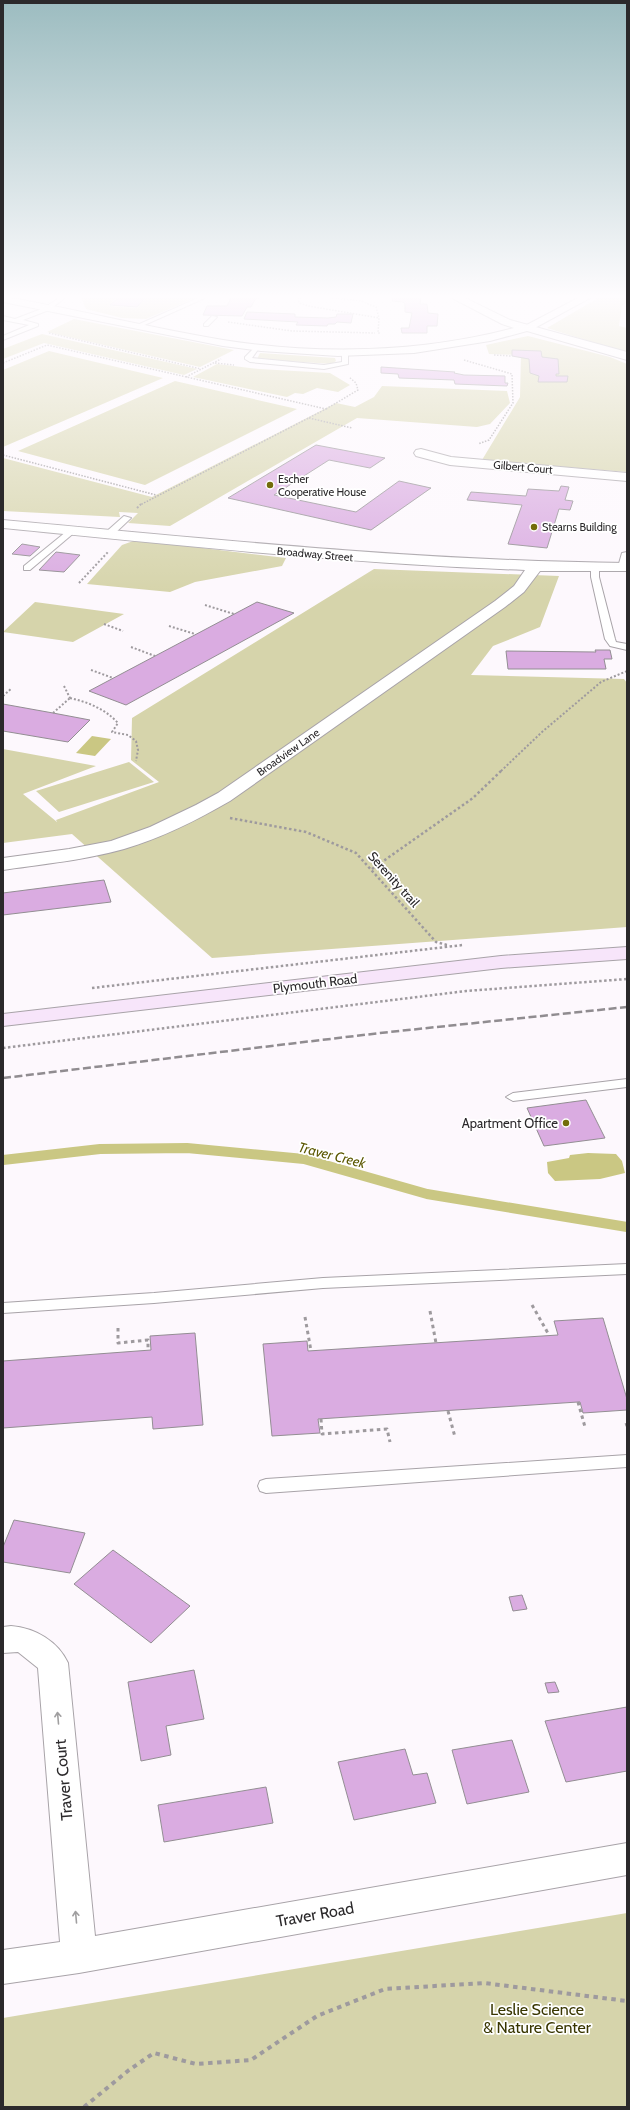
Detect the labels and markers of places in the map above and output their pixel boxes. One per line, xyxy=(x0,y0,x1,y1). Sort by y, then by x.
place label: Escher Cooperative House xyxy=(278,472,366,499)
marker: Escher Cooperative House xyxy=(265,480,275,490)
place label: Stearns Building xyxy=(542,520,617,534)
marker: Stearns Building xyxy=(529,522,539,532)
place label: Apartment Office xyxy=(462,1115,558,1131)
marker: Apartment Office xyxy=(561,1118,571,1128)

